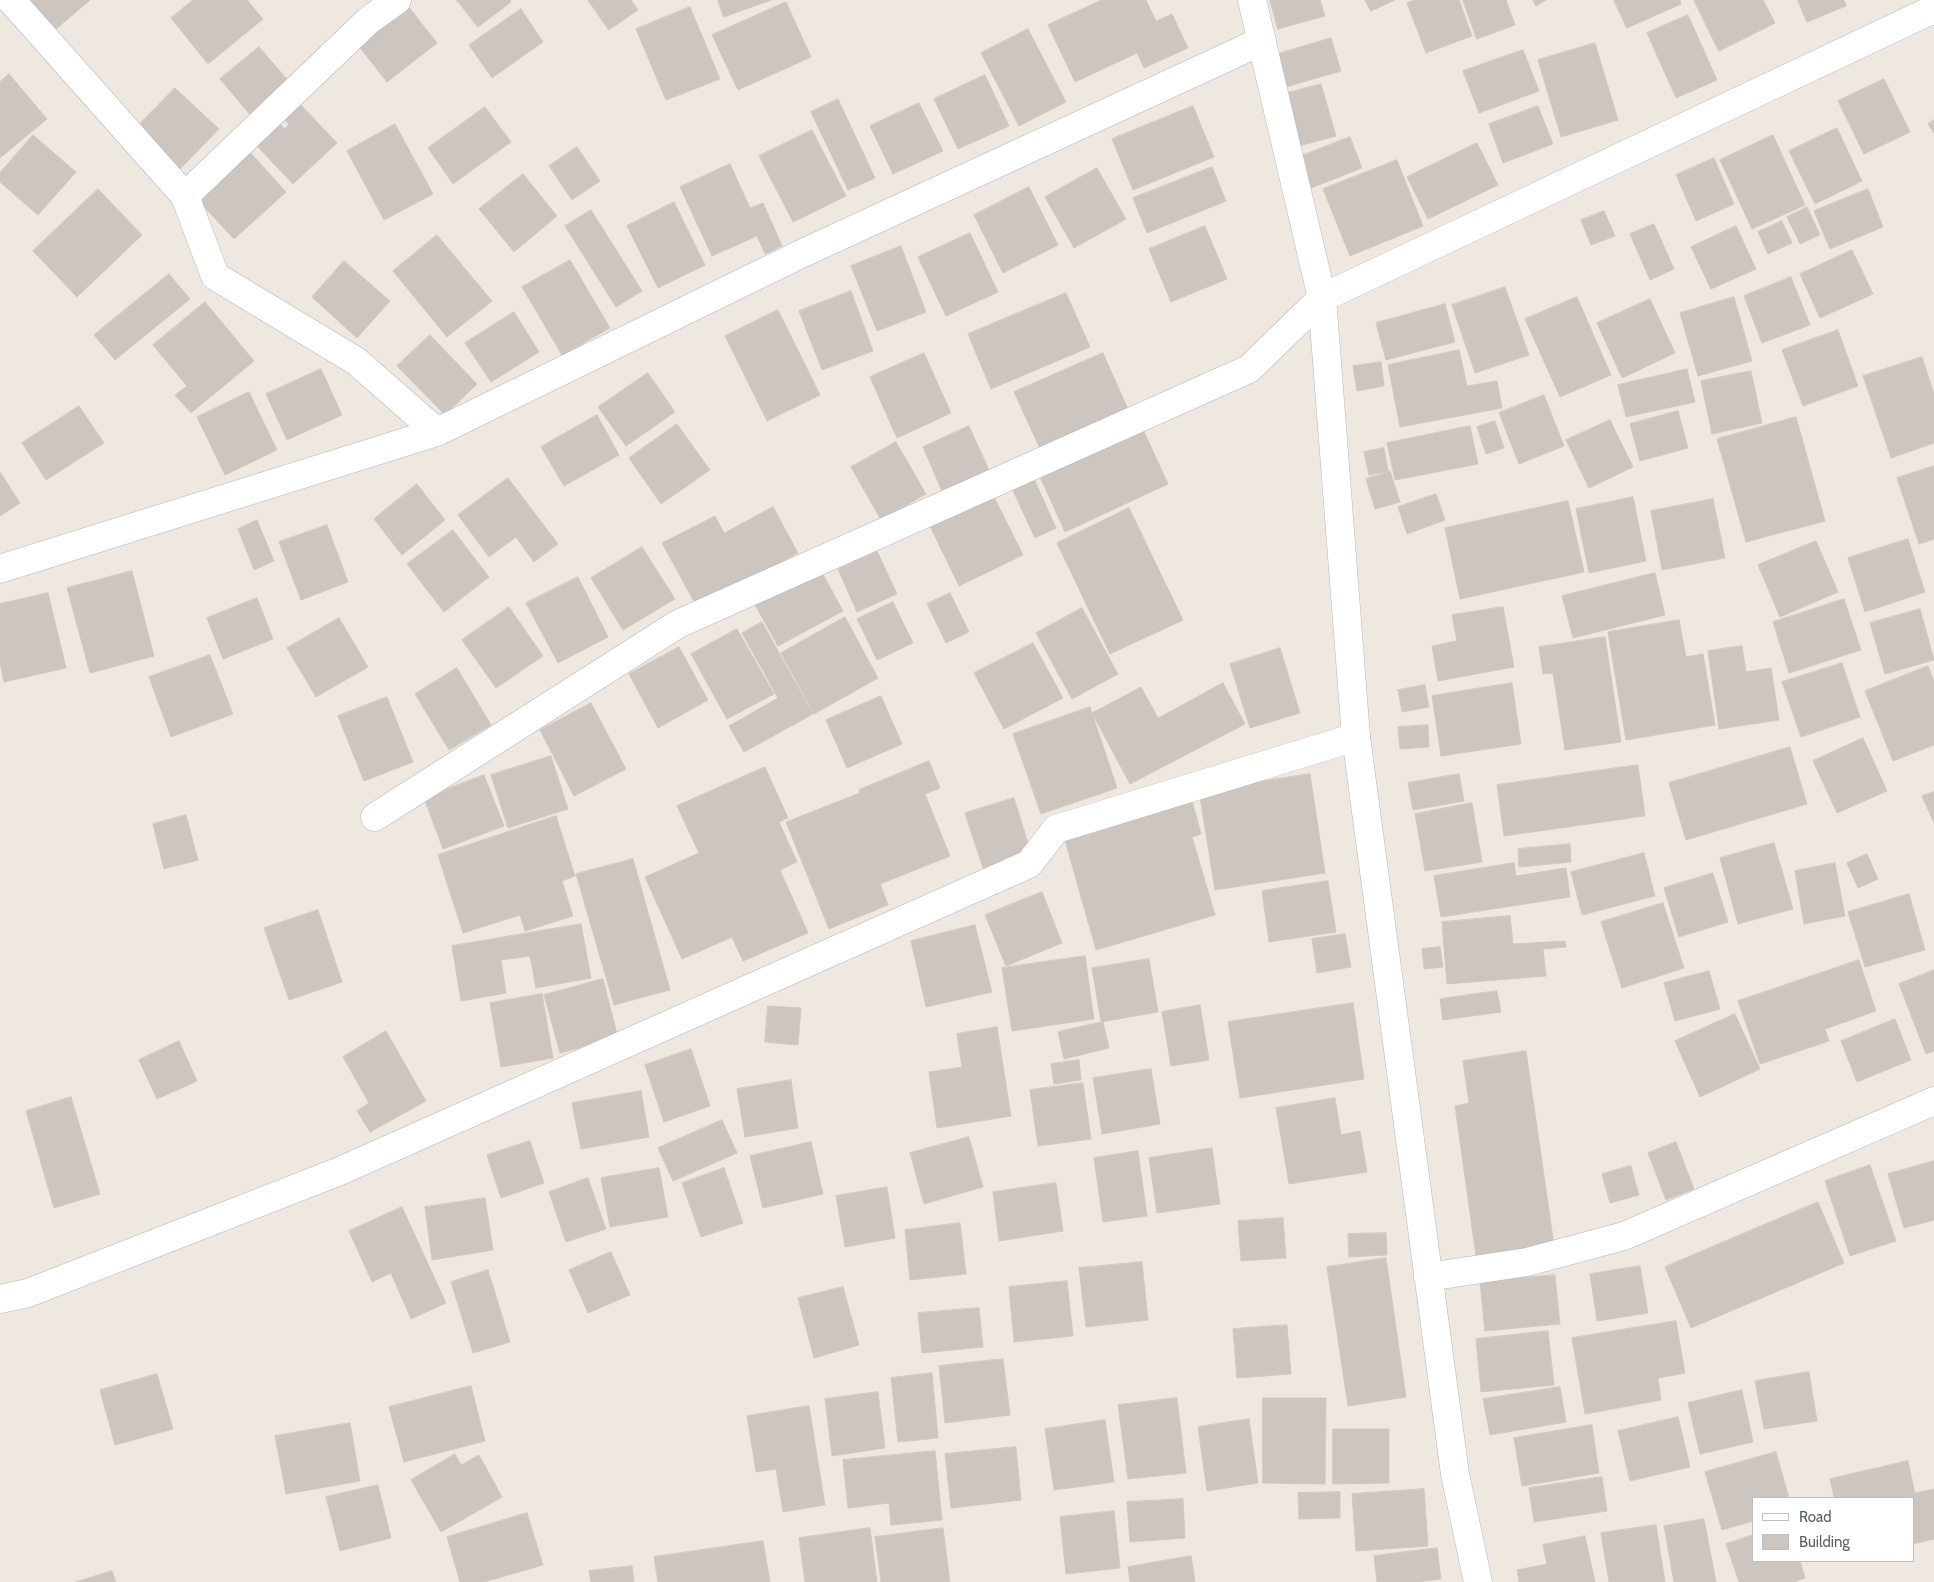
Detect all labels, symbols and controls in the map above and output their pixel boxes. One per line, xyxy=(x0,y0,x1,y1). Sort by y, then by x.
legend xyxy=(1752,1497,1914,1562)
text: Road xyxy=(1799,1508,1832,1526)
text: Building xyxy=(1799,1533,1850,1551)

